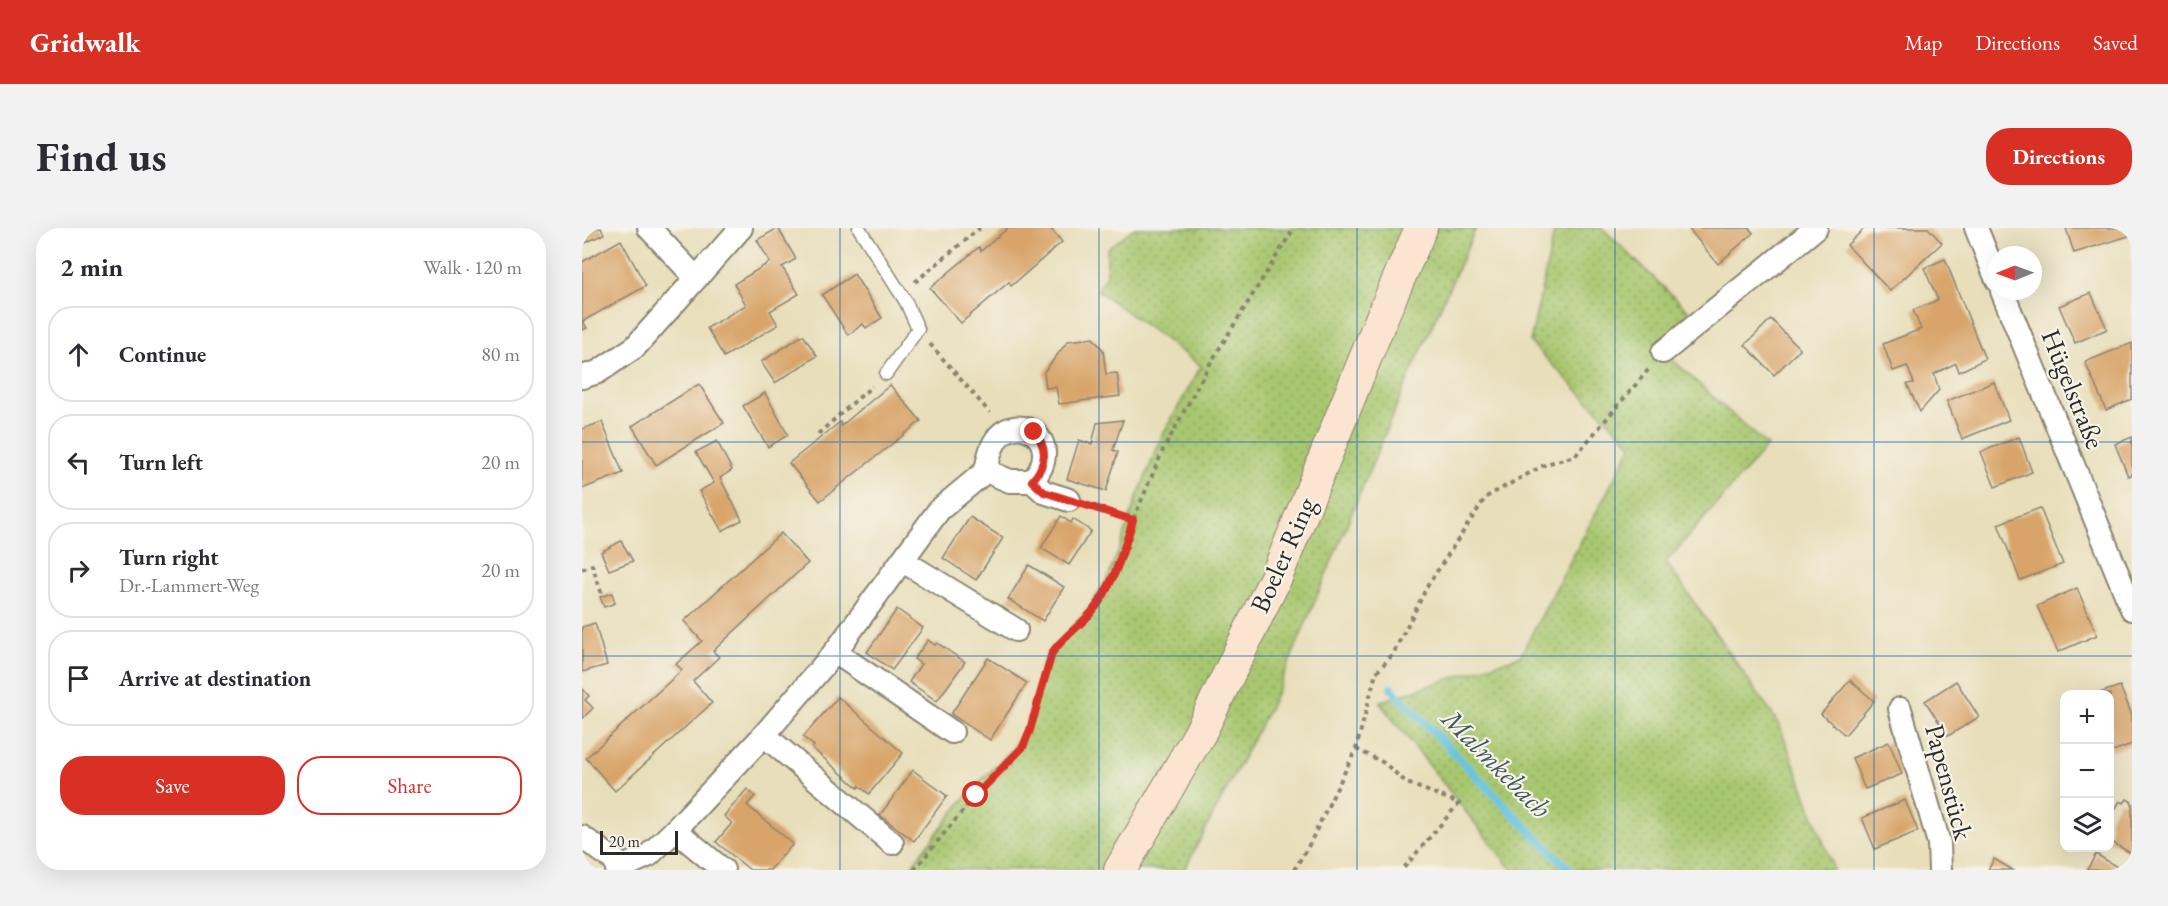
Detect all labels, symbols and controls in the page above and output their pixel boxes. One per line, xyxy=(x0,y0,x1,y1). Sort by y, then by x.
text: Gridwalk xyxy=(30,24,141,60)
text: Map xyxy=(1905,29,1942,56)
text: Directions xyxy=(1975,29,2060,56)
text: Saved xyxy=(2093,29,2138,56)
button: Directions xyxy=(1986,128,2132,185)
text: Find us xyxy=(36,129,167,184)
north arrow xyxy=(1988,246,2042,300)
text: 2 min xyxy=(60,250,123,284)
text: Walk · 120 m xyxy=(423,254,522,280)
street label: Hügelstraße xyxy=(2034,324,2113,454)
icon: ahead xyxy=(62,338,95,371)
text: Continue xyxy=(119,340,206,369)
text: 80 m xyxy=(481,341,520,367)
route end xyxy=(1020,418,1046,444)
icon: left xyxy=(62,446,95,479)
text: Turn left xyxy=(119,448,203,477)
text: 20 m xyxy=(481,449,520,475)
street label: Boeler Ring xyxy=(1242,491,1324,618)
text: Turn right xyxy=(119,543,218,572)
icon: right xyxy=(62,554,95,587)
text: 20 m xyxy=(481,557,520,583)
text: Dr.-Lammert-Weg xyxy=(119,572,259,598)
icon: arrive xyxy=(62,662,95,695)
text: Arrive at destination xyxy=(119,664,311,693)
map controls xyxy=(2060,690,2114,852)
button: + xyxy=(2060,690,2114,744)
water label: Malmkebach xyxy=(1433,699,1560,826)
street label: Papenstück xyxy=(1917,720,1982,844)
button: − xyxy=(2060,744,2114,798)
button: Save xyxy=(60,756,285,815)
button: Share xyxy=(297,756,522,815)
route start xyxy=(962,781,988,807)
button: layers xyxy=(2060,798,2114,852)
scale bar xyxy=(600,828,678,856)
text: 20 m xyxy=(609,831,640,852)

